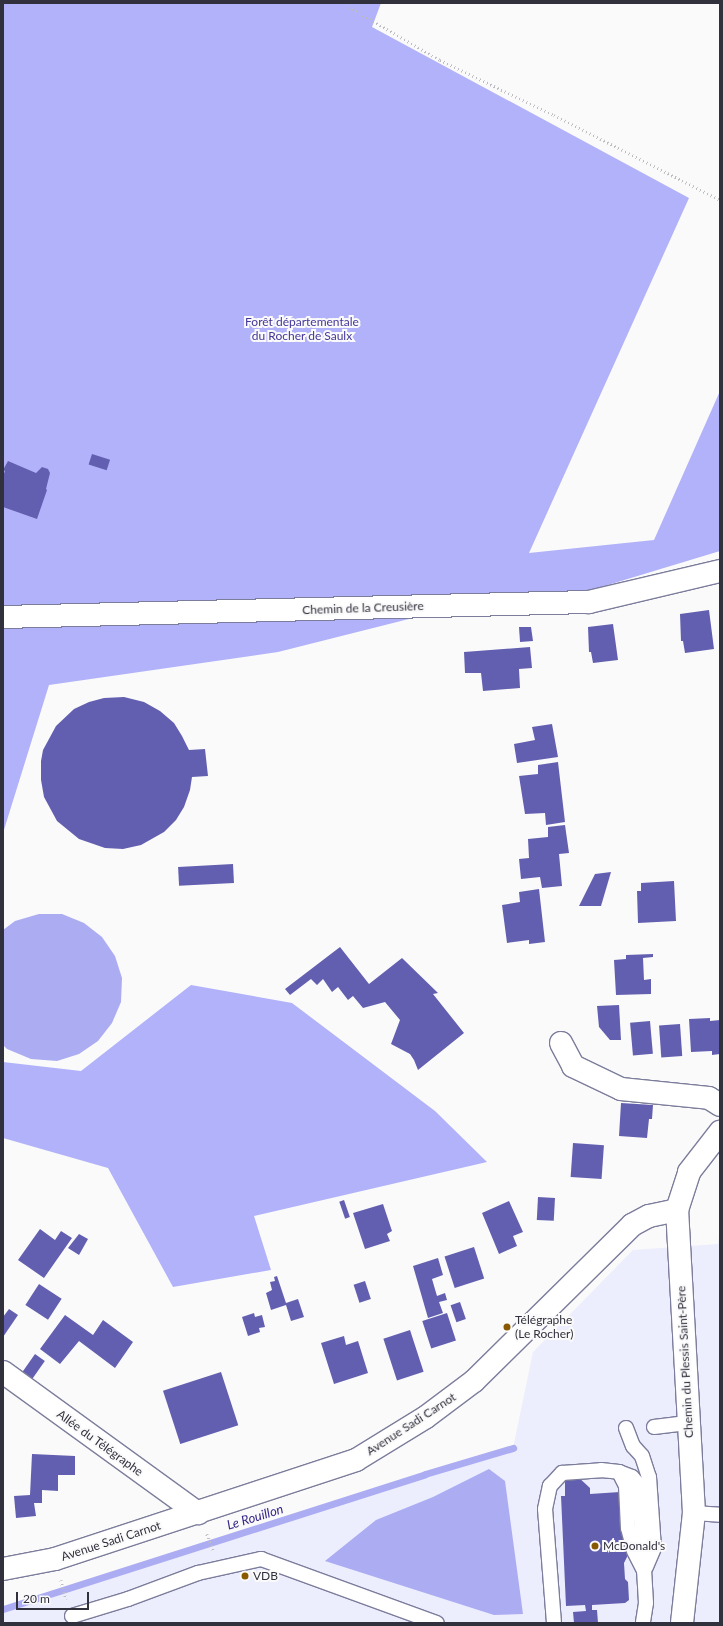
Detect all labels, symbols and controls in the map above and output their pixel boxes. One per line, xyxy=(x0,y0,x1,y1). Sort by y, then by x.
park label: Forêt départementale du Rocher de Saulx xyxy=(245,315,359,343)
street label: Chemin de la Creusière xyxy=(302,599,424,617)
street label: Chemin du Plessis Saint-Père xyxy=(674,1286,696,1438)
place label: Télégraphe (Le Rocher) xyxy=(515,1313,573,1341)
marker: Télégraphe (Le Rocher) xyxy=(502,1322,512,1332)
street label: Avenue Sadi Carnot xyxy=(364,1390,458,1458)
street label: Allée du Télégraphe xyxy=(54,1407,146,1479)
water label: Le Rouillon xyxy=(225,1501,285,1533)
street label: Avenue Sadi Carnot xyxy=(59,1518,163,1564)
place label: McDonald's xyxy=(603,1539,665,1553)
marker: McDonald's xyxy=(590,1541,600,1551)
place label: VDB xyxy=(253,1569,278,1583)
marker: VDB xyxy=(240,1571,250,1581)
scale bar xyxy=(18,1584,91,1610)
text: 20 m xyxy=(23,1591,50,1606)

